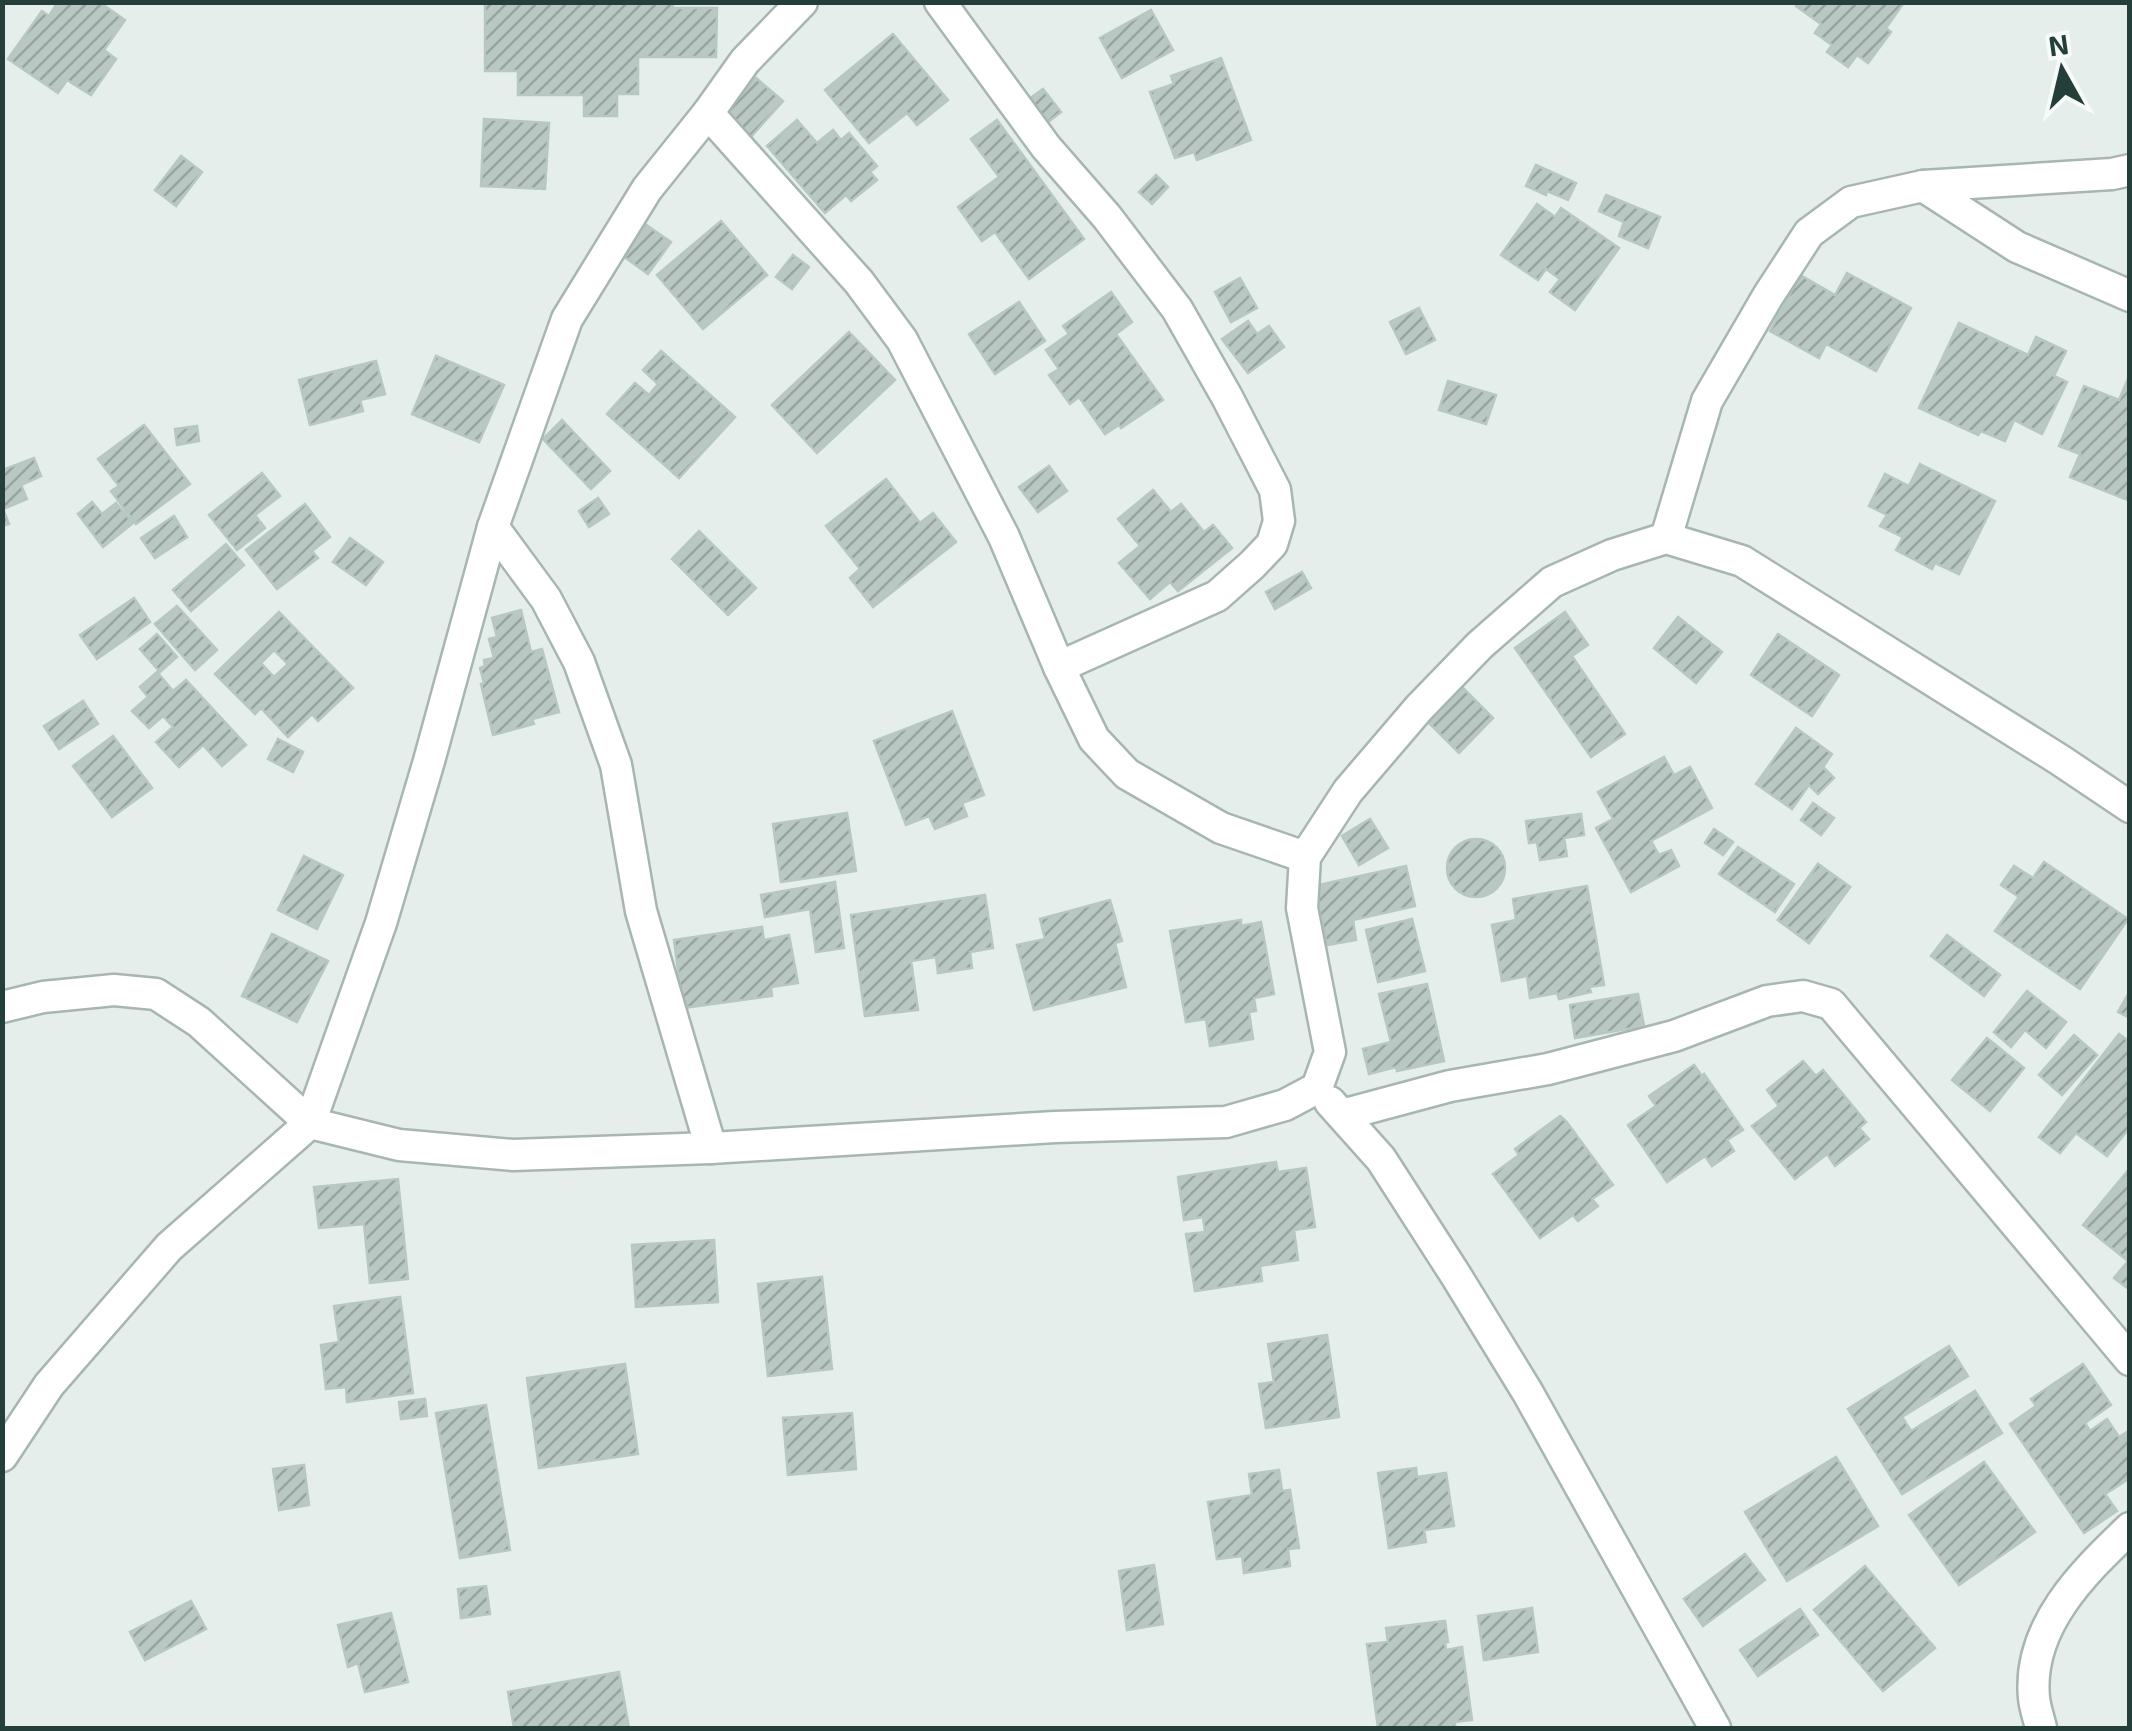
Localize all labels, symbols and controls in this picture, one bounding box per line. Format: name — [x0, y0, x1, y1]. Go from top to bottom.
north arrow — [2012, 20, 2112, 120]
text: N — [2046, 26, 2071, 62]

